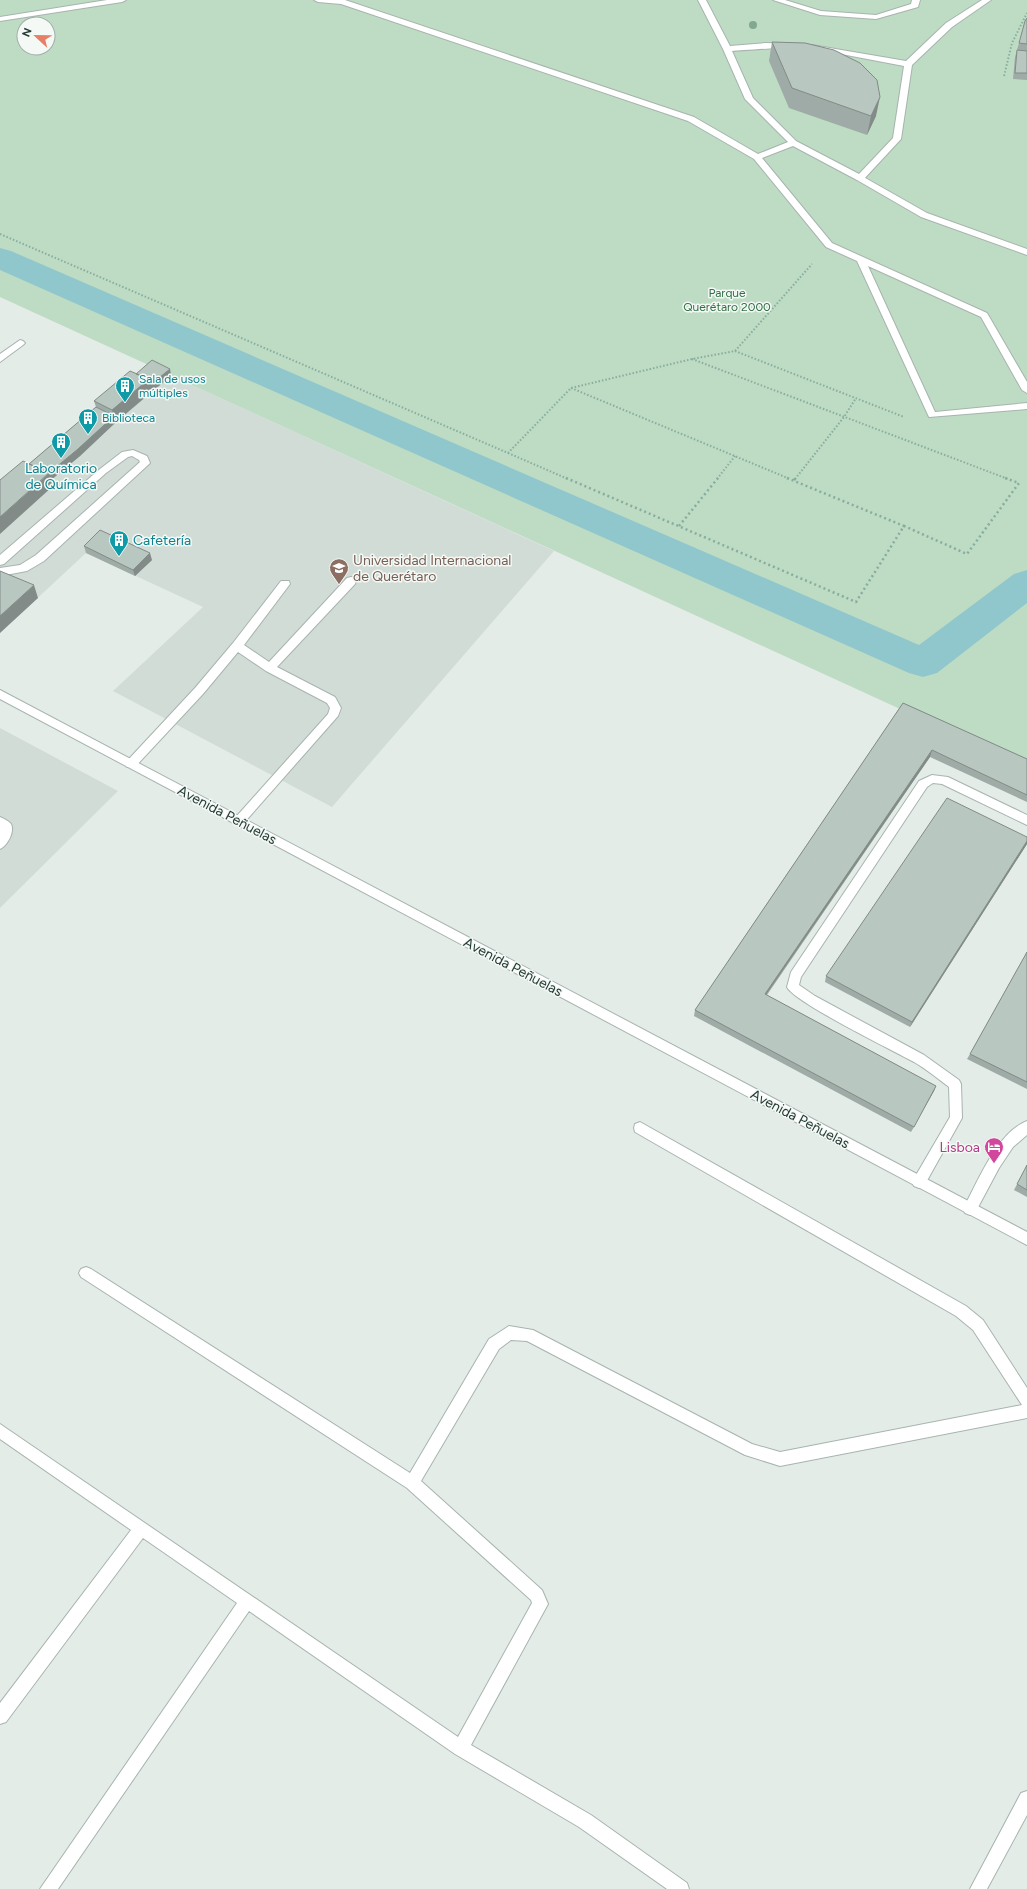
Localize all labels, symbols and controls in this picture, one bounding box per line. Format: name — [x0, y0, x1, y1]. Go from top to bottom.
north arrow — [16, 16, 56, 56]
text: N — [20, 26, 35, 39]
park label: Parque Querétaro 2000 — [683, 286, 771, 314]
place label: Sala de usos múltiples — [139, 372, 206, 400]
building icon: Sala de usos múltiples — [114, 375, 136, 403]
building icon: Biblioteca — [77, 407, 99, 435]
place label: Biblioteca — [102, 411, 155, 425]
building icon: Laboratorio de Química — [50, 431, 72, 459]
place label: Laboratorio de Química — [25, 460, 97, 493]
building icon: Cafetería — [108, 529, 130, 557]
place label: Cafetería — [133, 532, 191, 549]
place label: Universidad Internacional de Querétaro — [353, 552, 511, 585]
school or university icon: Universidad Internacional de Querétaro — [328, 557, 350, 585]
street label: Avenida Peñuelas — [175, 782, 279, 848]
street label: Avenida Peñuelas — [461, 934, 565, 1000]
street label: Avenida Peñuelas — [748, 1086, 852, 1152]
hotel icon: Lisboa — [983, 1136, 1005, 1164]
place label: Lisboa — [939, 1139, 980, 1156]

